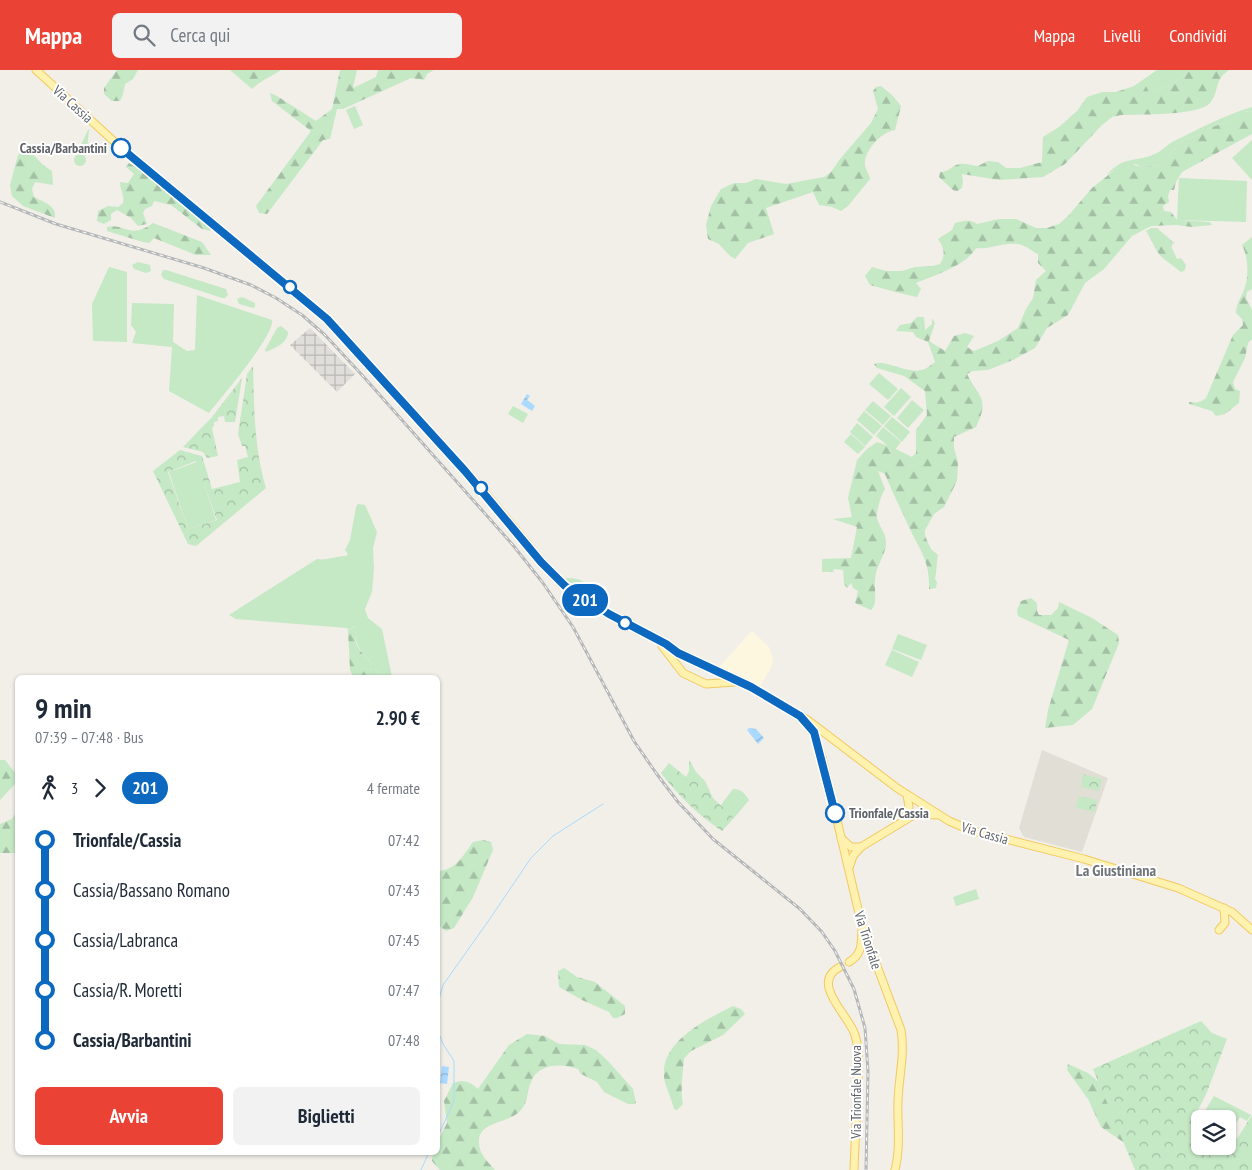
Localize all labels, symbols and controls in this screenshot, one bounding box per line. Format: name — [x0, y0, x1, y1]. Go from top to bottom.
search box — [112, 13, 462, 58]
text: Mappa — [25, 20, 82, 51]
icon: search — [130, 21, 158, 49]
text: Cerca qui — [170, 23, 230, 47]
text: Mappa — [1034, 24, 1075, 47]
text: Livelli — [1103, 24, 1141, 47]
text: Condividi — [1169, 24, 1227, 47]
street label: Via Cassia — [48, 81, 97, 127]
marker: Cassia/Barbantini — [111, 138, 131, 158]
place label: Cassia/Barbantini — [20, 139, 107, 157]
unlabelled marker — [283, 280, 297, 294]
unlabelled marker — [474, 481, 488, 495]
line badge: 201 — [556, 584, 614, 616]
text: 201 — [572, 588, 598, 611]
unlabelled marker — [618, 616, 632, 630]
text: 9 min — [35, 689, 92, 726]
text: 2.90 € — [376, 706, 420, 730]
text: 07:39 – 07:48 · Bus — [35, 727, 143, 747]
icon: walk — [35, 774, 63, 802]
icon: forward — [86, 774, 114, 802]
text: 201 — [132, 776, 158, 799]
text: 3 — [71, 778, 78, 798]
text: 4 fermate — [367, 778, 420, 798]
marker: Trionfale/Cassia — [825, 803, 845, 823]
place label: Trionfale/Cassia — [849, 804, 929, 822]
street label: Via Cassia — [958, 817, 1011, 848]
text: Trionfale/Cassia — [73, 828, 181, 852]
text: 07:42 — [388, 830, 420, 850]
district label: La Giustiniana — [1076, 860, 1157, 880]
text: Cassia/Bassano Romano — [73, 878, 230, 902]
text: 07:43 — [388, 880, 420, 900]
street label: Via Trionfale — [850, 908, 886, 972]
text: Cassia/Labranca — [73, 928, 178, 952]
text: 07:45 — [388, 930, 420, 950]
text: Cassia/R. Moretti — [73, 978, 182, 1002]
text: 07:47 — [388, 980, 420, 1000]
text: Cassia/Barbantini — [73, 1028, 192, 1052]
text: 07:48 — [388, 1030, 420, 1050]
street label: Via Trionfale Nuova — [847, 1045, 865, 1140]
button: Avvia — [35, 1087, 223, 1145]
button: Biglietti — [233, 1087, 420, 1145]
map controls — [1191, 1110, 1236, 1155]
button: layers — [1191, 1110, 1236, 1155]

